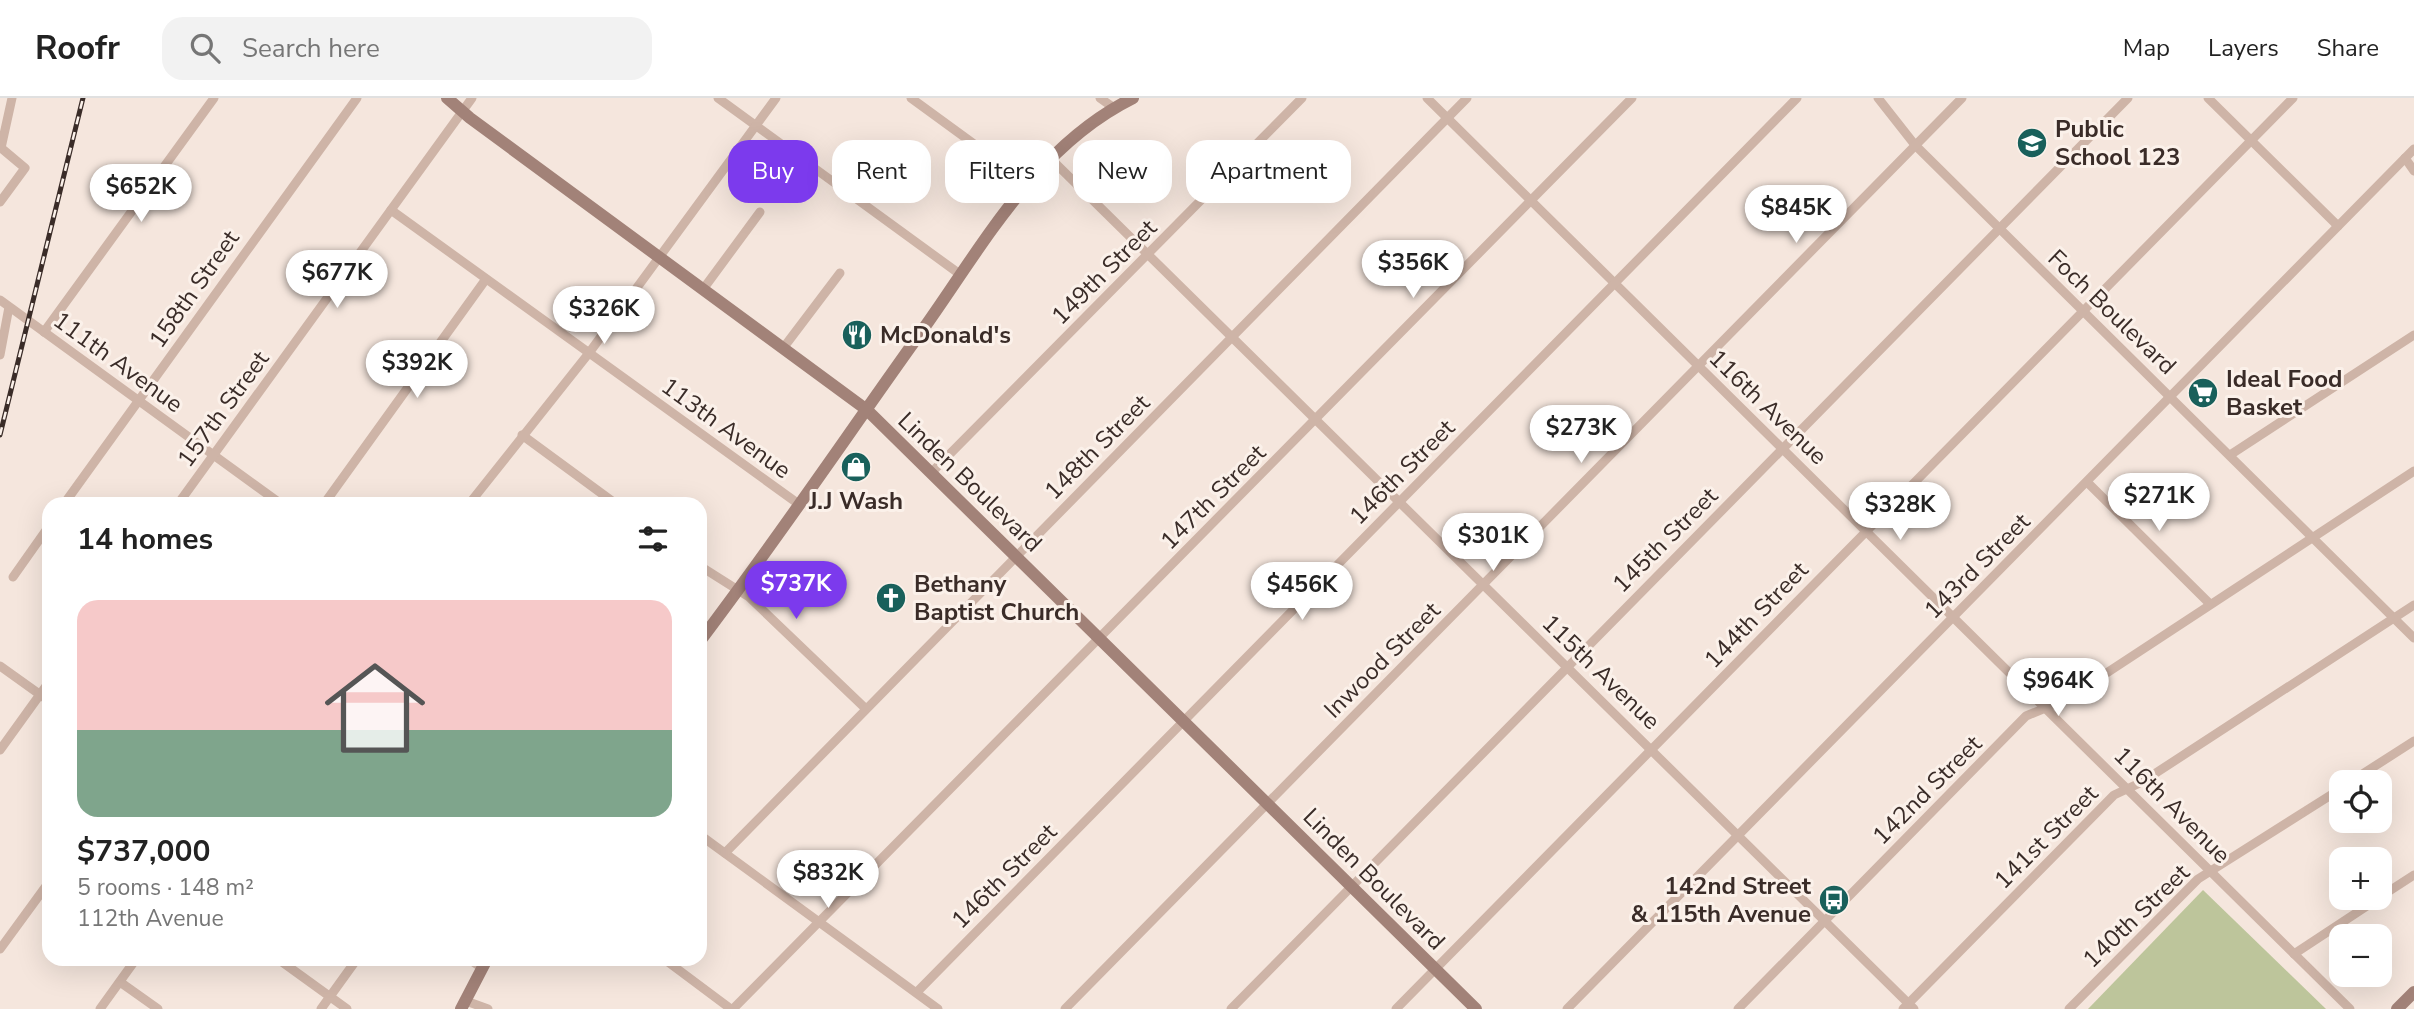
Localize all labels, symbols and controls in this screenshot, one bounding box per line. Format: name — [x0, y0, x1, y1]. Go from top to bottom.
search box — [162, 17, 652, 80]
text: Roofr — [35, 26, 120, 71]
icon: search — [186, 29, 224, 67]
text: Search here — [242, 31, 380, 66]
text: Map — [2123, 32, 2170, 64]
text: Layers — [2208, 32, 2279, 64]
text: Share — [2317, 32, 2379, 64]
place label: Public School 123 — [2055, 113, 2181, 173]
school or university icon: Public School 123 — [2015, 126, 2049, 160]
chip: Buy — [728, 140, 818, 203]
chip: Rent — [832, 140, 931, 203]
chip: Filters — [945, 140, 1059, 203]
chip: New — [1073, 140, 1172, 203]
chip: Apartment — [1186, 140, 1351, 203]
pin: $652K — [92, 164, 190, 224]
text: $652K — [106, 171, 176, 202]
pin: $845K — [1747, 186, 1845, 245]
text: $845K — [1761, 192, 1831, 223]
street label: 149th Street — [1044, 212, 1164, 332]
street label: 158th Street — [142, 223, 247, 354]
pin: $356K — [1364, 240, 1462, 300]
street label: Foch Boulevard — [2041, 243, 2183, 381]
text: $356K — [1378, 247, 1448, 278]
pin: $677K — [288, 250, 386, 310]
text: $677K — [302, 257, 372, 288]
pin: $326K — [555, 286, 653, 346]
text: $326K — [569, 293, 639, 324]
street label: 111th Avenue — [47, 304, 189, 420]
restaurant icon: McDonald's — [840, 318, 874, 352]
place label: McDonald's — [880, 319, 1011, 351]
pin: $392K — [368, 341, 466, 400]
street label: 116th Avenue — [1702, 342, 1834, 472]
street label: 157th Street — [170, 344, 277, 474]
text: $392K — [382, 347, 452, 378]
place label: Ideal Food Basket — [2226, 363, 2343, 423]
street label: 113th Avenue — [655, 370, 797, 486]
supermarket icon: Ideal Food Basket — [2186, 376, 2220, 410]
street label: 148th Street — [1037, 387, 1157, 507]
street label: Linden Boulevard — [891, 405, 1049, 559]
pin: $273K — [1532, 406, 1630, 465]
street label: 146th Street — [1342, 412, 1462, 532]
text: $273K — [1546, 412, 1616, 443]
street label: 147th Street — [1153, 437, 1273, 557]
shop icon: J.J Wash — [839, 450, 873, 484]
pin: $271K — [2110, 474, 2208, 533]
street label: 145th Street — [1605, 480, 1725, 600]
text: $271K — [2124, 480, 2194, 511]
pin: $328K — [1851, 482, 1949, 542]
place label: J.J Wash — [808, 485, 903, 517]
text: $328K — [1865, 489, 1935, 520]
street label: 143rd Street — [1917, 506, 2037, 626]
pin: $301K — [1444, 514, 1542, 573]
text: 14 homes — [77, 519, 213, 560]
icon: filters — [634, 520, 672, 558]
text: $301K — [1458, 520, 1528, 551]
street label: 144th Street — [1697, 554, 1815, 675]
pin: $737K — [747, 561, 845, 621]
pin: $456K — [1253, 562, 1351, 622]
text: $737K — [761, 568, 831, 599]
place label: Bethany Baptist Church — [914, 568, 1079, 628]
text: $456K — [1267, 569, 1337, 600]
church icon: Bethany Baptist Church — [874, 581, 908, 615]
street label: Inwood Street — [1317, 595, 1447, 725]
street label: 115th Avenue — [1535, 607, 1667, 737]
icon: home — [312, 645, 438, 771]
pin: $964K — [2009, 658, 2107, 718]
text: $964K — [2023, 665, 2093, 696]
street label: 142nd Street — [1865, 728, 1989, 852]
street label: 116th Avenue — [2107, 740, 2237, 870]
map controls — [2329, 770, 2392, 987]
button: locate — [2329, 770, 2392, 833]
street label: 141st Street — [1987, 778, 2105, 896]
street label: Linden Boulevard — [1296, 801, 1452, 957]
street label: 146th Street — [944, 816, 1064, 936]
text: $737,000 — [77, 831, 210, 872]
button: + — [2329, 847, 2392, 910]
pin: $832K — [779, 850, 877, 910]
text: $832K — [793, 857, 863, 888]
street label: 140th Street — [2076, 857, 2197, 975]
place label: 142nd Street & 115th Avenue — [1631, 870, 1812, 930]
text: 5 rooms · 148 m² — [77, 872, 254, 903]
bus stop icon: 142nd Street & 115th Avenue — [1817, 883, 1851, 917]
text: 112th Avenue — [77, 903, 224, 934]
button: − — [2329, 924, 2392, 987]

